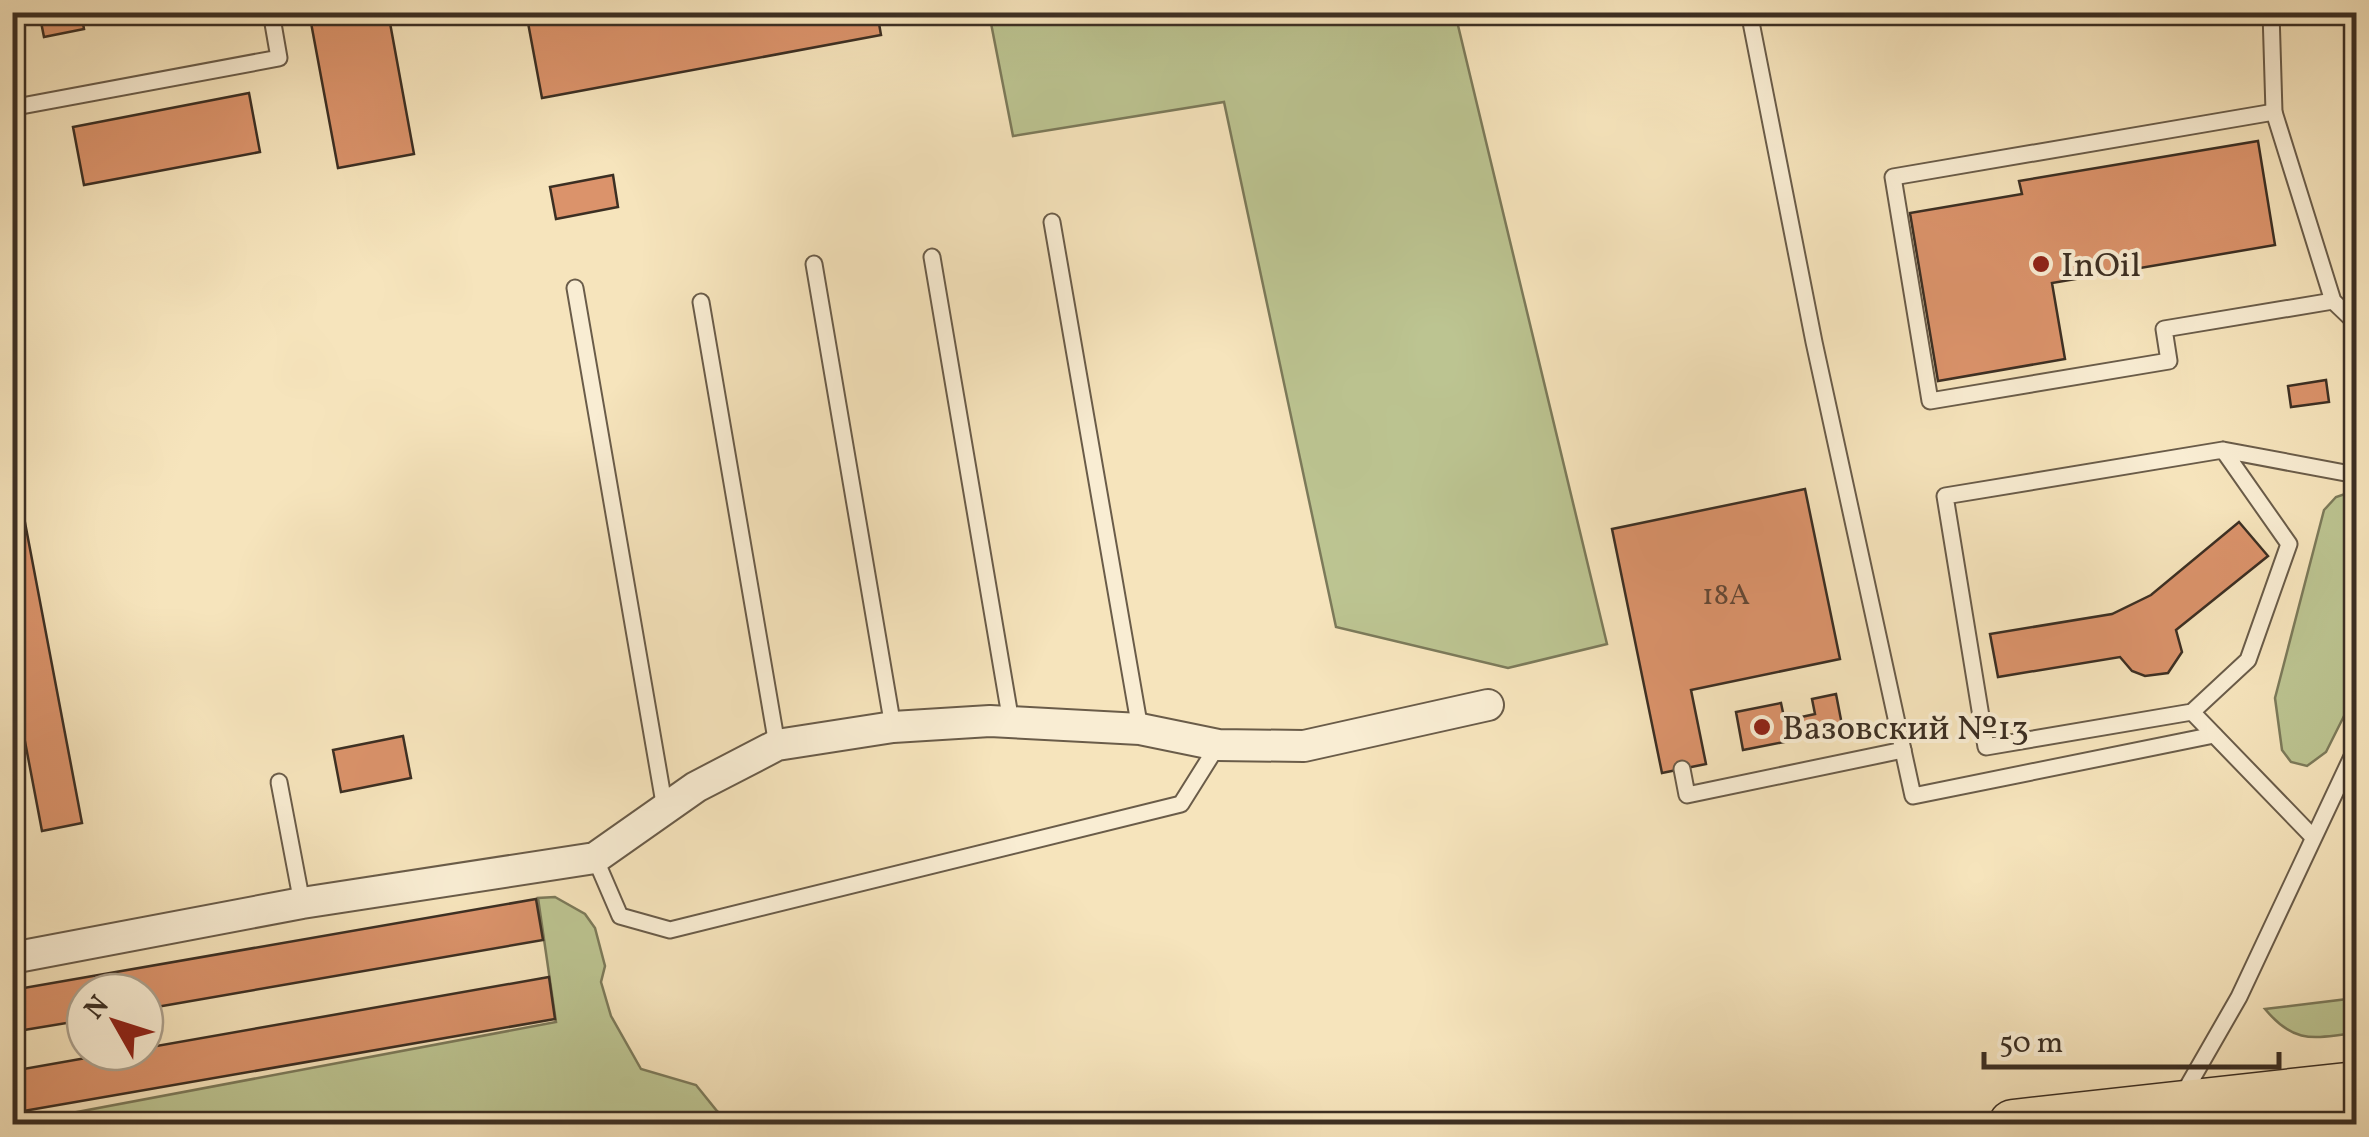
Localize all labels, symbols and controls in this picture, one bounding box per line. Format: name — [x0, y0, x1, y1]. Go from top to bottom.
place label: InOil — [2061, 243, 2141, 291]
marker: InOil — [2030, 253, 2052, 275]
house number: 18А — [1702, 575, 1750, 617]
place label: Вазовский №13 — [1782, 706, 2029, 754]
marker: Вазовский №13 — [1751, 716, 1773, 738]
north arrow — [65, 972, 165, 1072]
text: N — [76, 988, 119, 1028]
scale bar — [1984, 1007, 2279, 1069]
text: 50 m — [1999, 1023, 2063, 1065]

